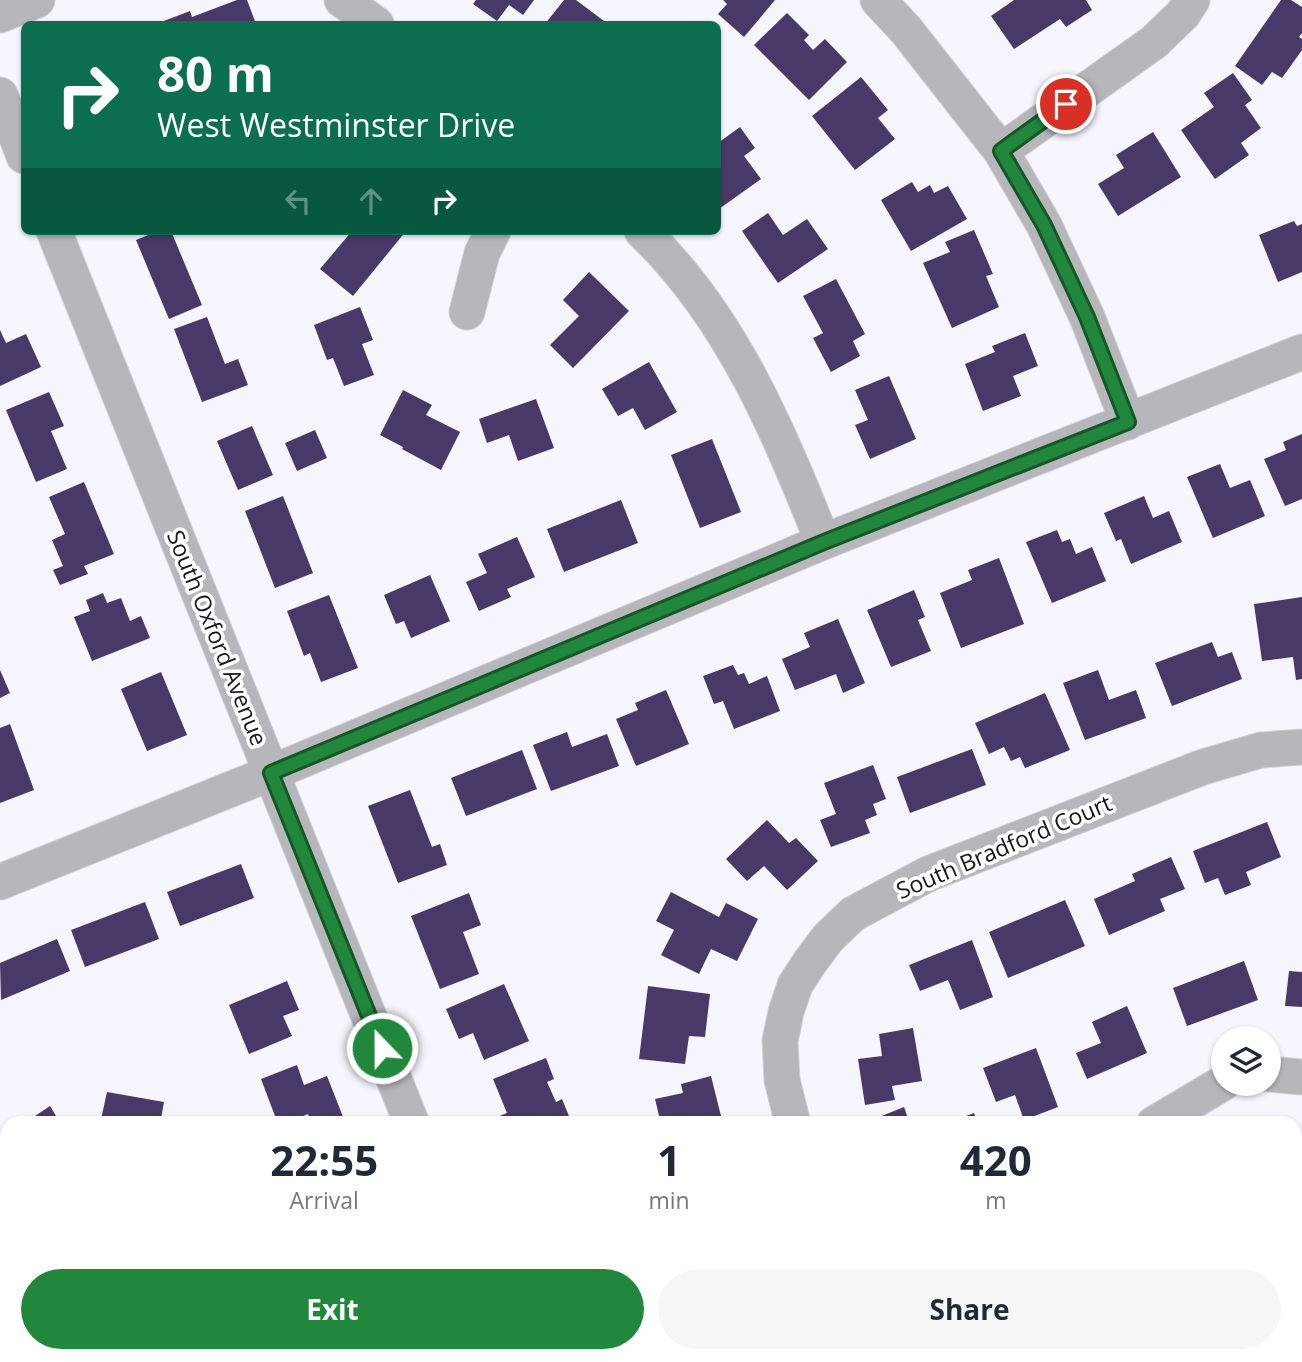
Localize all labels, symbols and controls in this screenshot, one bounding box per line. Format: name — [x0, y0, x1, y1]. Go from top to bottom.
text: 80 m — [157, 40, 274, 106]
icon: right — [42, 49, 133, 140]
pin — [1036, 74, 1096, 134]
icon: arrive — [1047, 85, 1085, 123]
text: West Westminster Drive — [157, 103, 515, 146]
icon: left — [279, 182, 317, 220]
icon: ahead — [352, 182, 390, 220]
icon: right — [425, 182, 463, 220]
street label: South Oxford Avenue — [160, 525, 276, 750]
street label: South Bradford Court — [891, 786, 1116, 906]
position arrow — [345, 1011, 419, 1085]
map controls — [1211, 1026, 1281, 1096]
button: layers — [1211, 1026, 1281, 1096]
text: 22:55 — [270, 1131, 378, 1188]
text: 1 — [657, 1131, 681, 1188]
text: 420 — [960, 1131, 1032, 1188]
text: Arrival — [290, 1184, 359, 1216]
text: min — [648, 1184, 690, 1216]
text: m — [985, 1184, 1006, 1216]
button: Exit — [21, 1269, 644, 1349]
button: Share — [658, 1269, 1281, 1349]

